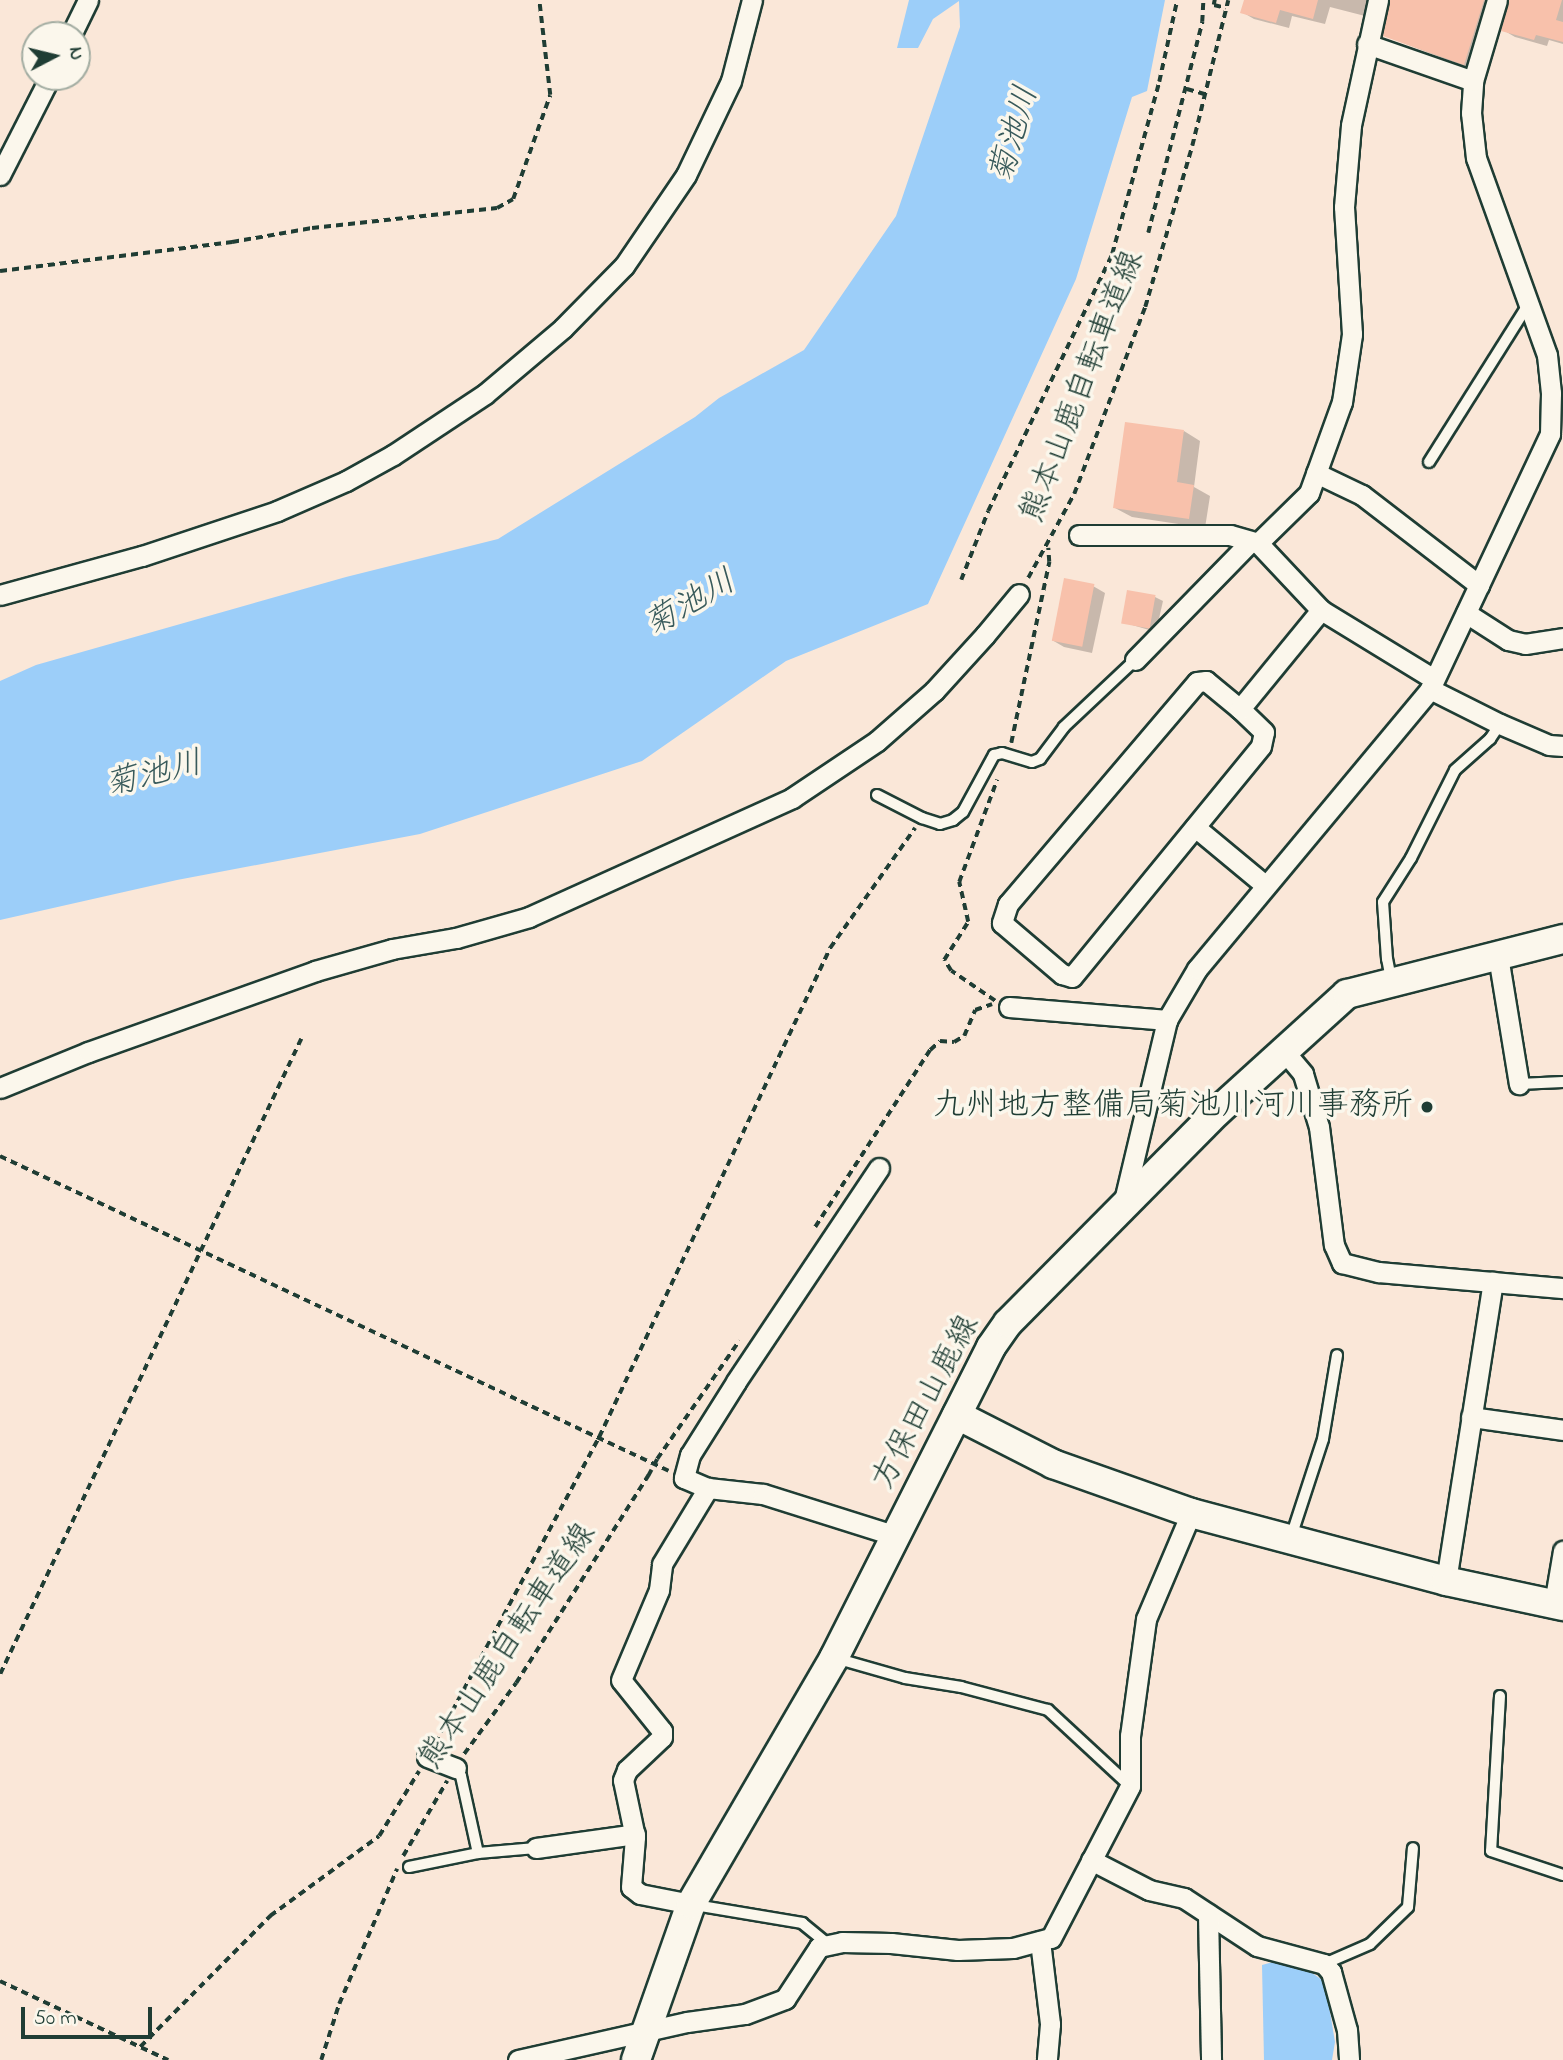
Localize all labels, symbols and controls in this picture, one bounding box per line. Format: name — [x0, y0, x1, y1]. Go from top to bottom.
north arrow — [21, 21, 91, 91]
text: N — [61, 46, 90, 62]
water label: 菊池川 — [983, 82, 1049, 188]
street label: 熊本山鹿自転車道線 — [1014, 246, 1154, 528]
water label: 菊池川 — [638, 563, 744, 647]
water label: 菊池川 — [101, 745, 207, 807]
place label: 九州地方整備局菊池川河川事務所 — [933, 1088, 1413, 1126]
marker: 九州地方整備局菊池川河川事務所 — [1419, 1099, 1435, 1115]
street label: 方保田山鹿線 — [865, 1309, 989, 1497]
street label: 熊本山鹿自転車道線 — [413, 1517, 605, 1777]
scale bar — [24, 1994, 156, 2038]
text: 50 m — [34, 2004, 77, 2034]

